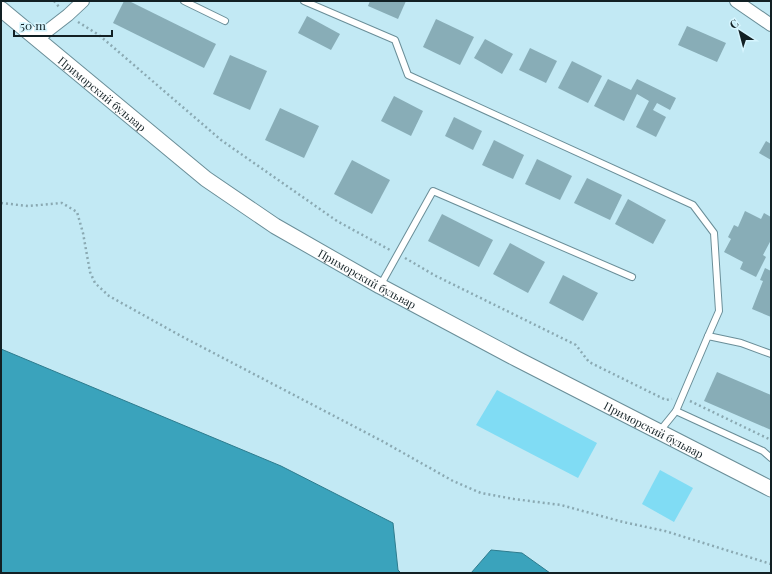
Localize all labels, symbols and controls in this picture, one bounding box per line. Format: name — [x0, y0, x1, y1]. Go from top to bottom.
scale bar — [14, 12, 112, 38]
north arrow — [720, 12, 760, 52]
text: С — [726, 15, 742, 32]
text: 50 m — [20, 17, 46, 33]
street label: Приморский бульвар — [55, 52, 150, 134]
street label: Приморский бульвар — [316, 245, 419, 312]
street label: Приморский бульвар — [602, 397, 707, 461]

